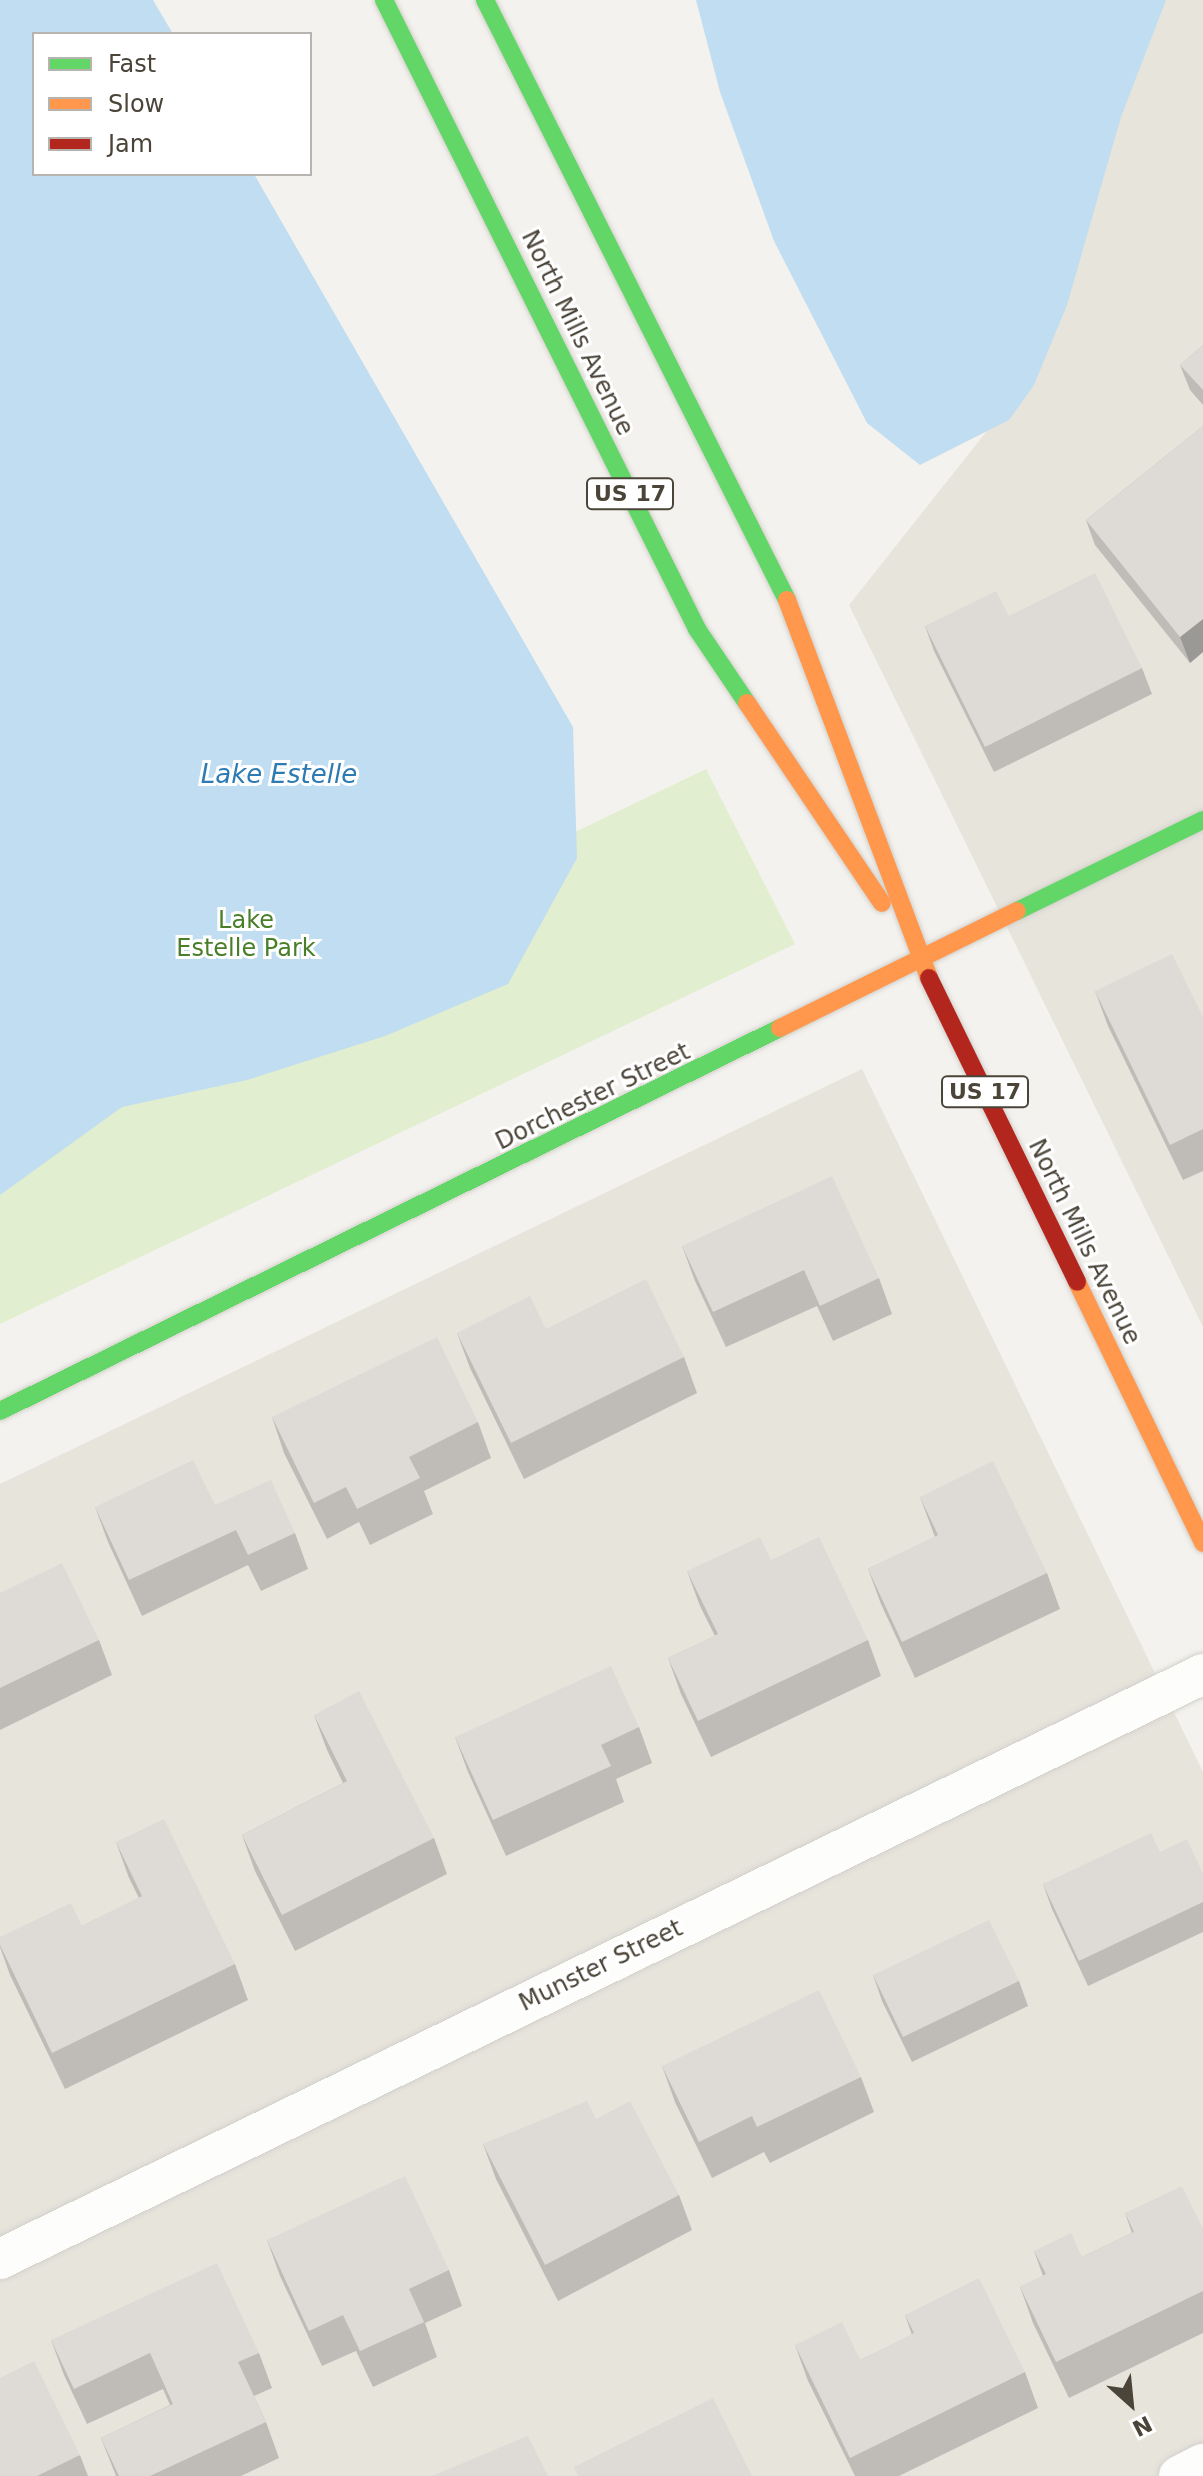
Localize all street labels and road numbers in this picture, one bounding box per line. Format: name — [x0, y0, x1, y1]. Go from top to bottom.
street label: North Mills Avenue — [515, 226, 639, 440]
road number: US 17 — [586, 476, 674, 512]
street label: Dorchester Street — [491, 1037, 695, 1157]
road number: US 17 — [941, 1074, 1029, 1110]
street label: North Mills Avenue — [1022, 1135, 1146, 1349]
street label: Munster Street — [515, 1914, 687, 2018]

